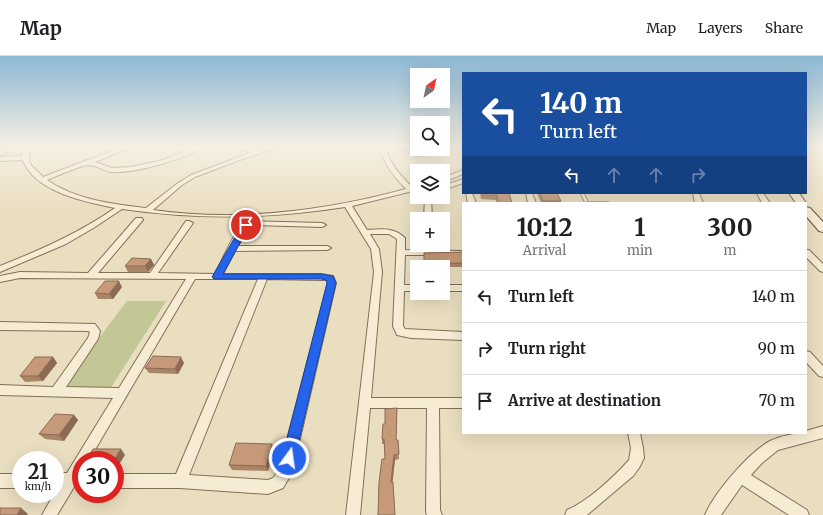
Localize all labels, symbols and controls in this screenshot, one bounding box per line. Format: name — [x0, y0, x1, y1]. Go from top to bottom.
text: Map — [20, 16, 62, 40]
text: Map — [646, 19, 676, 37]
text: Layers — [698, 19, 743, 37]
text: Share — [765, 19, 803, 37]
north arrow — [410, 68, 450, 108]
map controls — [410, 68, 450, 300]
text: 140 m — [540, 85, 622, 121]
icon: left — [474, 88, 526, 140]
button: search — [410, 116, 450, 156]
text: Turn left — [540, 120, 617, 143]
button: layers — [410, 164, 450, 204]
icon: left — [561, 164, 583, 186]
icon: ahead — [603, 164, 625, 186]
icon: ahead — [645, 164, 667, 186]
icon: right — [687, 164, 709, 186]
pin — [229, 208, 263, 242]
button: + — [410, 212, 450, 252]
text: 10:12 — [516, 212, 573, 243]
text: 1 — [634, 212, 645, 243]
text: 300 — [707, 212, 753, 243]
icon: arrive — [235, 214, 257, 236]
text: Arrival — [523, 242, 566, 259]
text: min — [627, 242, 653, 259]
text: m — [723, 242, 736, 259]
button: − — [410, 260, 450, 300]
icon: left — [474, 286, 496, 308]
text: Turn left — [508, 287, 574, 306]
text: 140 m — [752, 287, 795, 306]
icon: right — [474, 338, 496, 360]
text: Turn right — [508, 339, 586, 358]
text: 90 m — [758, 339, 795, 358]
icon: arrive — [474, 390, 496, 412]
text: Arrive at destination — [508, 391, 661, 410]
text: 70 m — [759, 391, 795, 410]
position arrow — [268, 437, 310, 479]
speed limit sign: 30 — [72, 451, 124, 503]
text: 21 — [28, 459, 48, 484]
text: km/h — [25, 480, 51, 493]

